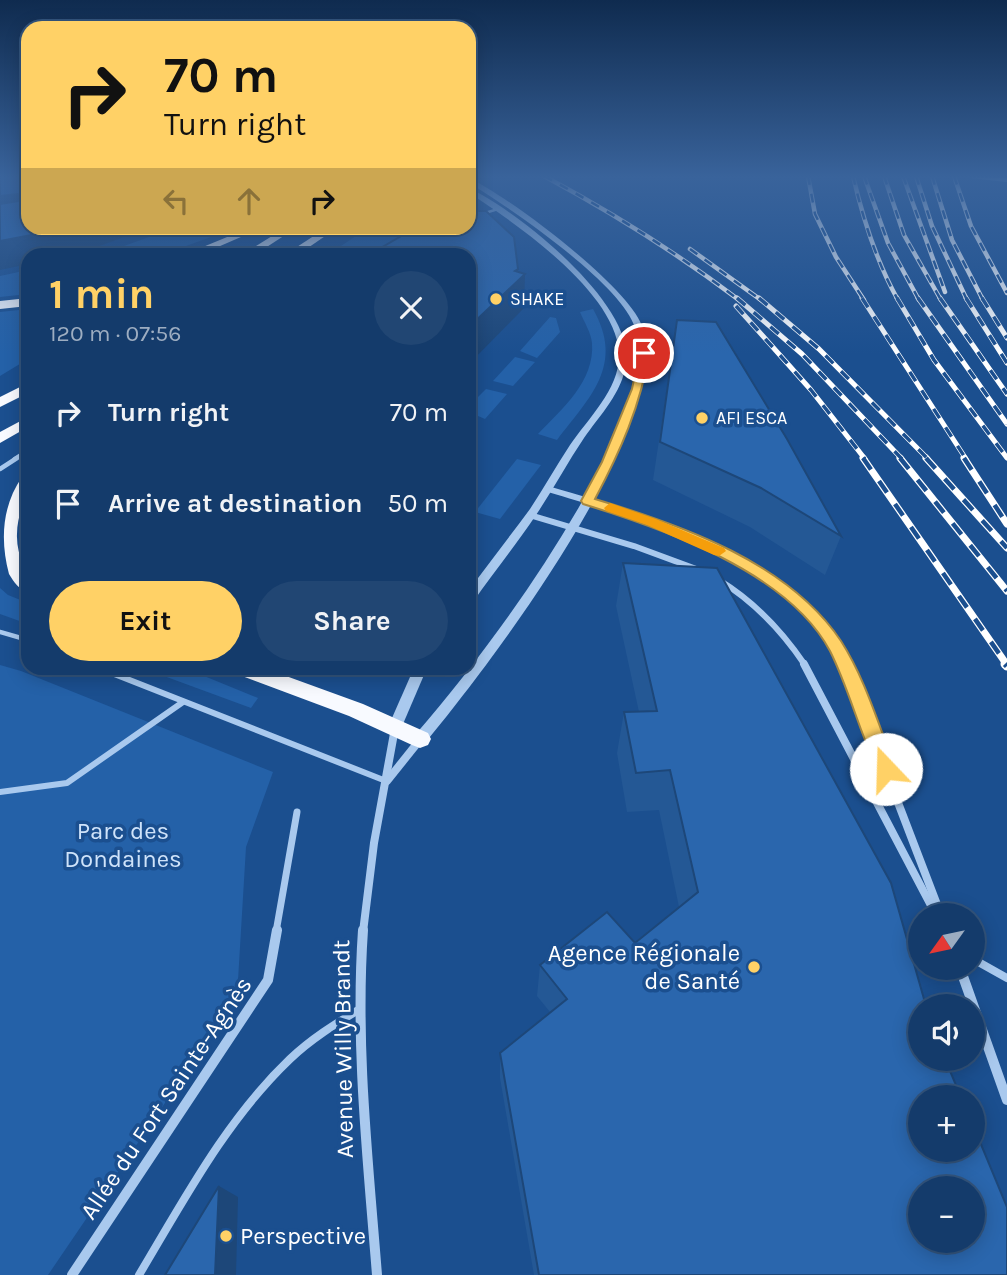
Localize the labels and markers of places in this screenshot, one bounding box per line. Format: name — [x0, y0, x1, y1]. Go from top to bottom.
place label: SHAKE — [510, 288, 564, 310]
marker: SHAKE — [488, 291, 504, 307]
pin — [614, 323, 674, 383]
place label: AFI ESCA — [716, 407, 787, 429]
marker: AFI ESCA — [694, 410, 710, 426]
place label: Agence Régionale de Santé — [548, 939, 740, 995]
marker: Agence Régionale de Santé — [746, 959, 762, 975]
place label: Perspective — [240, 1222, 366, 1250]
marker: Perspective — [218, 1228, 234, 1244]

